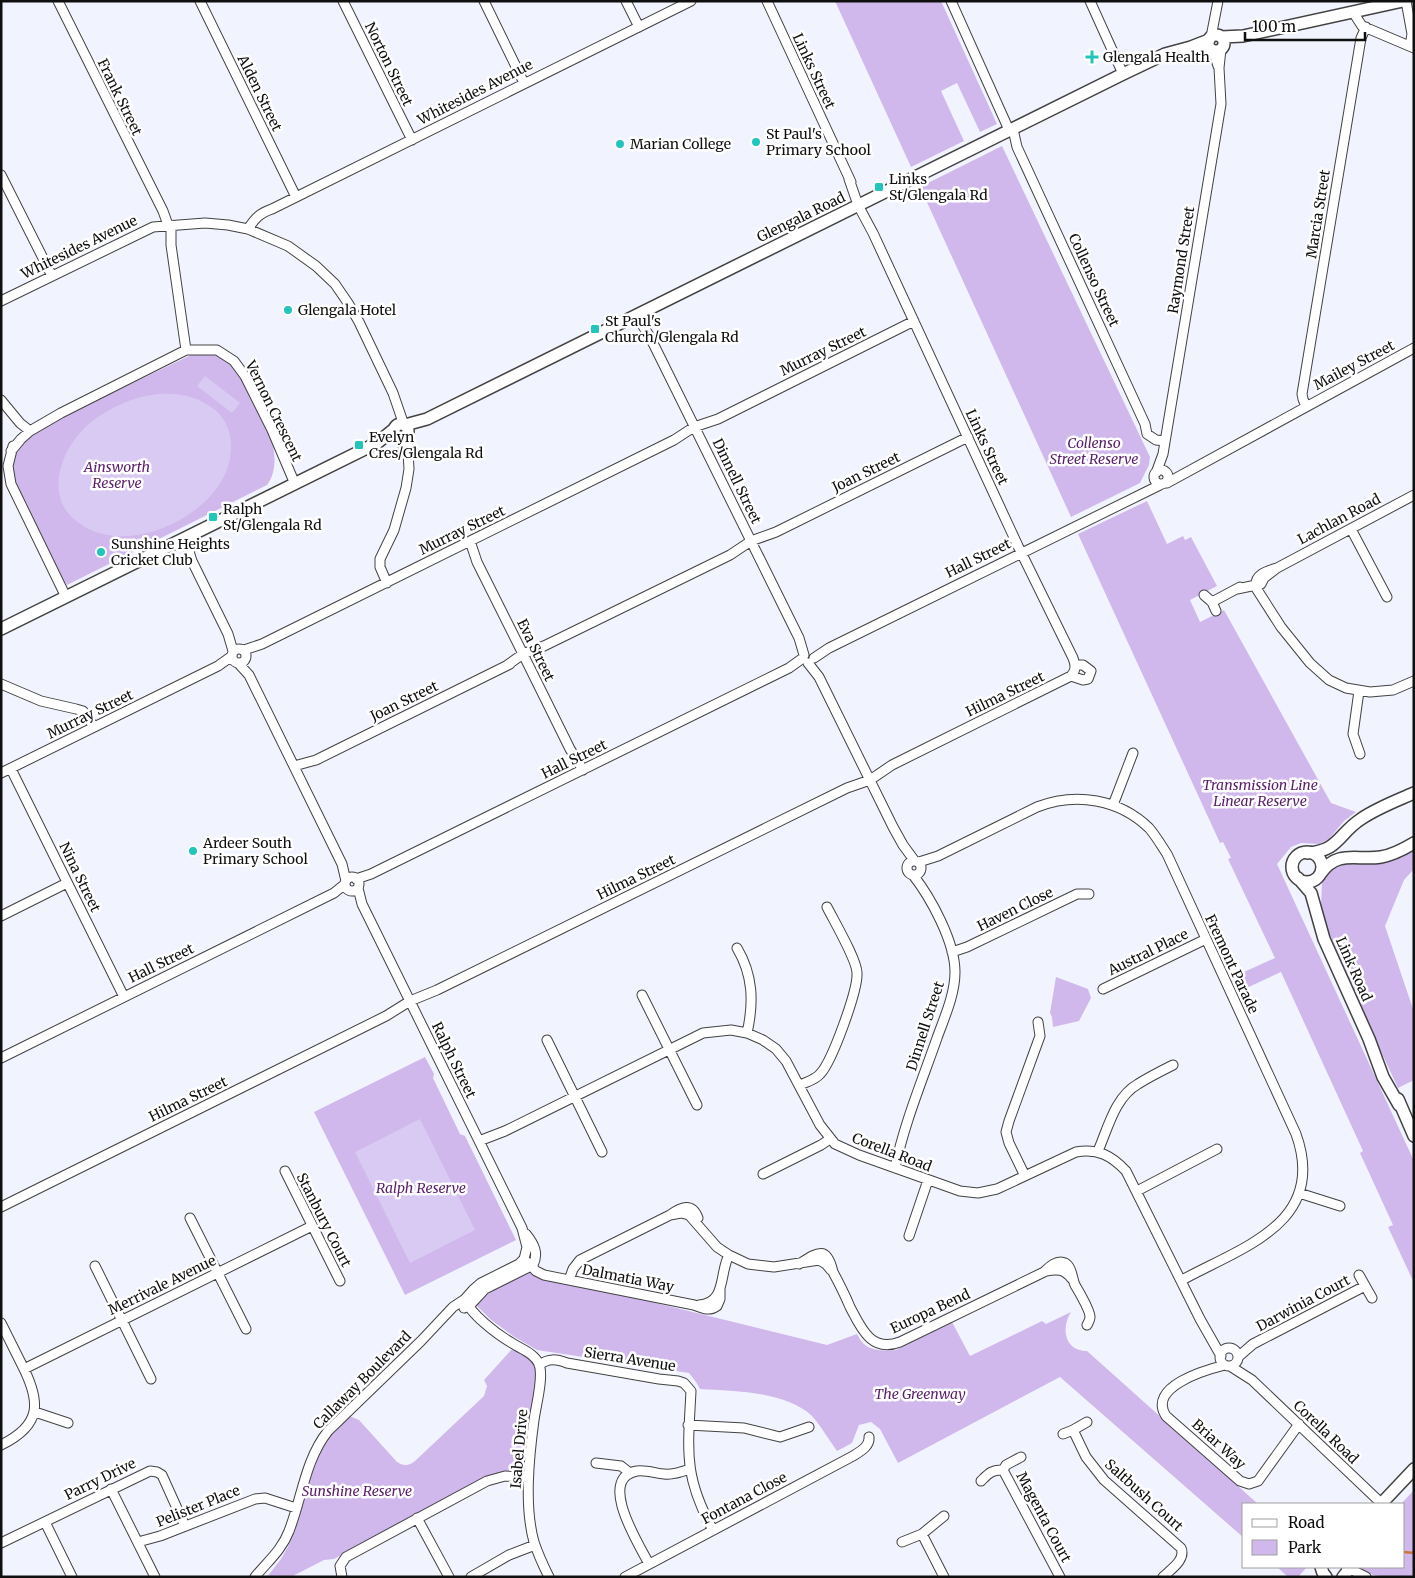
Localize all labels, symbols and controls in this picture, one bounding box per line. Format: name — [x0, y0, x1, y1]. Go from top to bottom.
scale bar — [1245, 10, 1365, 42]
text: 100 m — [1252, 17, 1296, 36]
street label: Norton Street — [361, 19, 417, 109]
street label: Links Street — [789, 30, 840, 112]
place label: Glengala Health — [1103, 48, 1210, 66]
marker: Glengala Health — [1085, 50, 1099, 64]
street label: Alden Street — [233, 51, 286, 135]
street label: Whitesides Avenue — [413, 55, 536, 129]
street label: Frank Street — [94, 56, 147, 139]
place label: St Paul's Primary School — [766, 125, 871, 159]
place label: Marian College — [630, 135, 731, 153]
marker: St Paul's Primary School — [750, 136, 762, 148]
marker: Marian College — [614, 138, 626, 150]
street label: Marcia Street — [1302, 168, 1334, 260]
place label: Links St/Glengala Rd — [889, 170, 988, 204]
marker: Links St/Glengala Rd — [873, 181, 885, 193]
street label: Glengala Road — [754, 188, 849, 246]
street label: Raymond Street — [1164, 205, 1198, 315]
street label: Whitesides Avenue — [17, 211, 140, 283]
street label: Collenso Street — [1065, 231, 1124, 330]
place label: Glengala Hotel — [298, 301, 397, 319]
marker: Glengala Hotel — [282, 304, 294, 316]
place label: St Paul's Church/Glengala Rd — [605, 312, 739, 346]
street label: Murray Street — [777, 322, 869, 380]
marker: St Paul's Church/Glengala Rd — [589, 323, 601, 335]
street label: Mailey Street — [1310, 336, 1398, 394]
street label: Vernon Crescent — [241, 357, 306, 465]
street label: Links Street — [962, 406, 1013, 488]
place label: Evelyn Cres/Glengala Rd — [369, 428, 484, 462]
park label: Collenso Street Reserve — [1049, 434, 1139, 468]
street label: Dinnell Street — [709, 435, 766, 527]
marker: Evelyn Cres/Glengala Rd — [353, 439, 365, 451]
street label: Joan Street — [828, 448, 903, 497]
park label: Ainsworth Reserve — [83, 458, 150, 492]
street label: Lachlan Road — [1295, 489, 1384, 548]
place label: Ralph St/Glengala Rd — [223, 500, 322, 534]
street label: Murray Street — [416, 501, 508, 559]
marker: Ralph St/Glengala Rd — [207, 511, 219, 523]
street label: Hall Street — [942, 534, 1014, 582]
place label: Sunshine Heights Cricket Club — [111, 535, 230, 569]
marker: Sunshine Heights Cricket Club — [95, 546, 107, 558]
street label: Eva Street — [513, 616, 559, 685]
street label: Hilma Street — [963, 667, 1048, 721]
street label: Joan Street — [366, 677, 441, 726]
street label: Murray Street — [44, 685, 136, 743]
street label: Hall Street — [538, 735, 610, 783]
park label: Transmission Line Linear Reserve — [1202, 776, 1318, 810]
place label: Ardeer South Primary School — [202, 834, 308, 868]
street label: Nina Street — [55, 839, 105, 915]
marker: Ardeer South Primary School — [187, 845, 199, 857]
street label: Hilma Street — [594, 850, 679, 904]
street label: Haven Close — [974, 883, 1056, 935]
street label: Fremont Parade — [1201, 912, 1263, 1016]
street label: Austral Place — [1104, 925, 1191, 980]
street label: Link Road — [1332, 934, 1376, 1004]
street label: Hall Street — [125, 939, 197, 987]
street label: Dinnell Street — [902, 979, 948, 1073]
street label: Ralph Street — [428, 1019, 480, 1102]
street label: Hilma Street — [146, 1072, 231, 1126]
street label: Corella Road — [850, 1129, 935, 1176]
street label: Stanbury Court — [293, 1170, 356, 1270]
park label: Ralph Reserve — [376, 1179, 466, 1197]
street label: Merrivale Avenue — [105, 1251, 219, 1319]
street label: Dalmatia Way — [580, 1260, 676, 1296]
street label: Darwinia Court — [1253, 1271, 1353, 1335]
street label: Europa Bend — [887, 1284, 973, 1337]
street label: Callaway Boulevard — [309, 1327, 415, 1433]
street label: Sierra Avenue — [583, 1343, 677, 1375]
park label: The Greenway — [874, 1385, 966, 1403]
street label: Corella Road — [1290, 1396, 1363, 1468]
street label: Isabel Drive — [507, 1409, 531, 1489]
street label: Briar Way — [1188, 1415, 1250, 1473]
street label: Parry Drive — [61, 1454, 139, 1504]
street label: Saltbush Court — [1101, 1455, 1187, 1535]
street label: Fontana Close — [698, 1468, 790, 1528]
street label: Magenta Court — [1013, 1469, 1076, 1566]
street label: Pelister Place — [153, 1481, 243, 1531]
park label: Sunshine Reserve — [302, 1482, 412, 1500]
legend — [1242, 1503, 1405, 1568]
text: Road — [1288, 1513, 1324, 1532]
text: Park — [1288, 1538, 1322, 1557]

